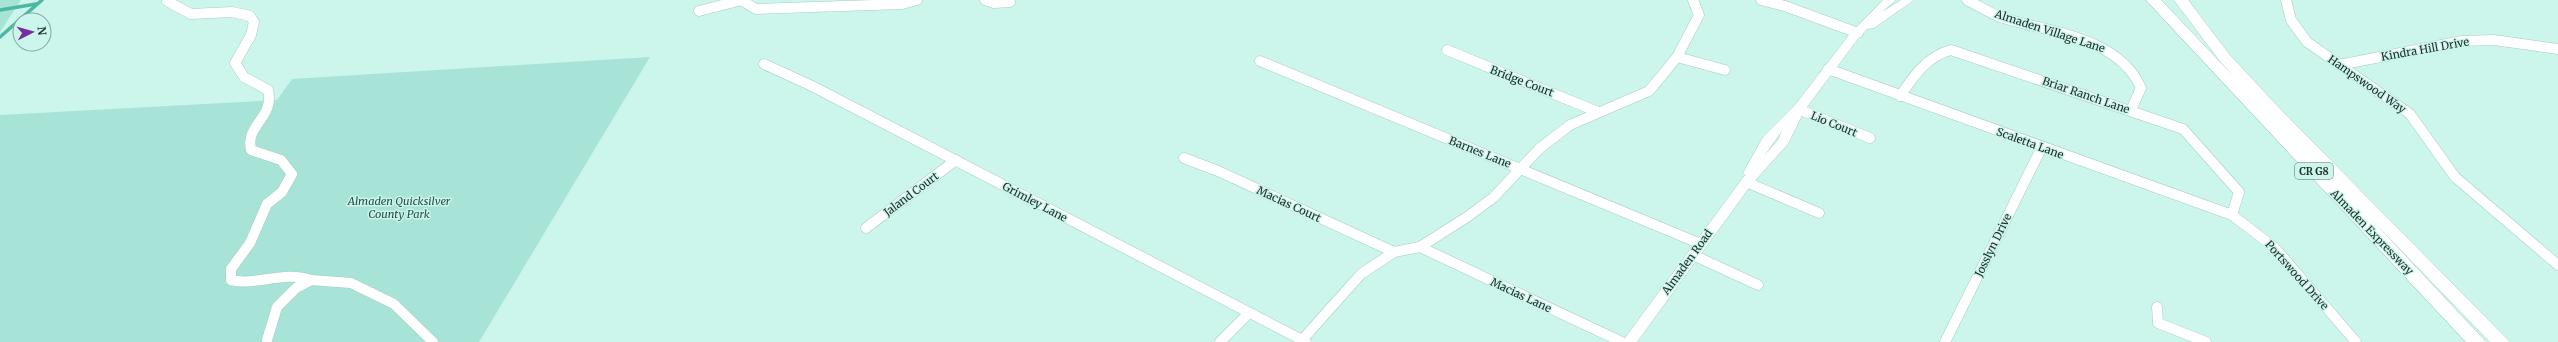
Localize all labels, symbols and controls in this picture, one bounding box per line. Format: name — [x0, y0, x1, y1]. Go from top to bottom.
street label: Almaden Village Lane — [1992, 6, 2107, 56]
north arrow — [12, 12, 52, 52]
text: N — [35, 26, 49, 36]
street label: Kindra Hill Drive — [2380, 34, 2470, 64]
street label: Hampswood Way — [2325, 52, 2409, 116]
street label: Bridge Court — [1488, 62, 1556, 100]
street label: Briar Ranch Lane — [2040, 73, 2132, 117]
street label: Lio Court — [1809, 108, 1860, 140]
street label: Scaletta Lane — [1994, 124, 2066, 162]
street label: Barnes Lane — [1447, 133, 1513, 171]
road number: CR G8 — [2295, 163, 2333, 179]
street label: Jaland Court — [880, 168, 942, 220]
street label: Grimley Lane — [1000, 179, 1070, 225]
street label: Macias Court — [1255, 183, 1324, 225]
street label: Almaden Expressway — [2327, 186, 2417, 278]
park label: Almaden Quicksilver County Park — [347, 194, 451, 221]
street label: Josslyn Drive — [1971, 211, 2015, 280]
street label: Almaden Road — [1658, 226, 1716, 298]
street label: Portswood Drive — [2262, 237, 2332, 313]
street label: Macias Lane — [1488, 275, 1554, 315]

